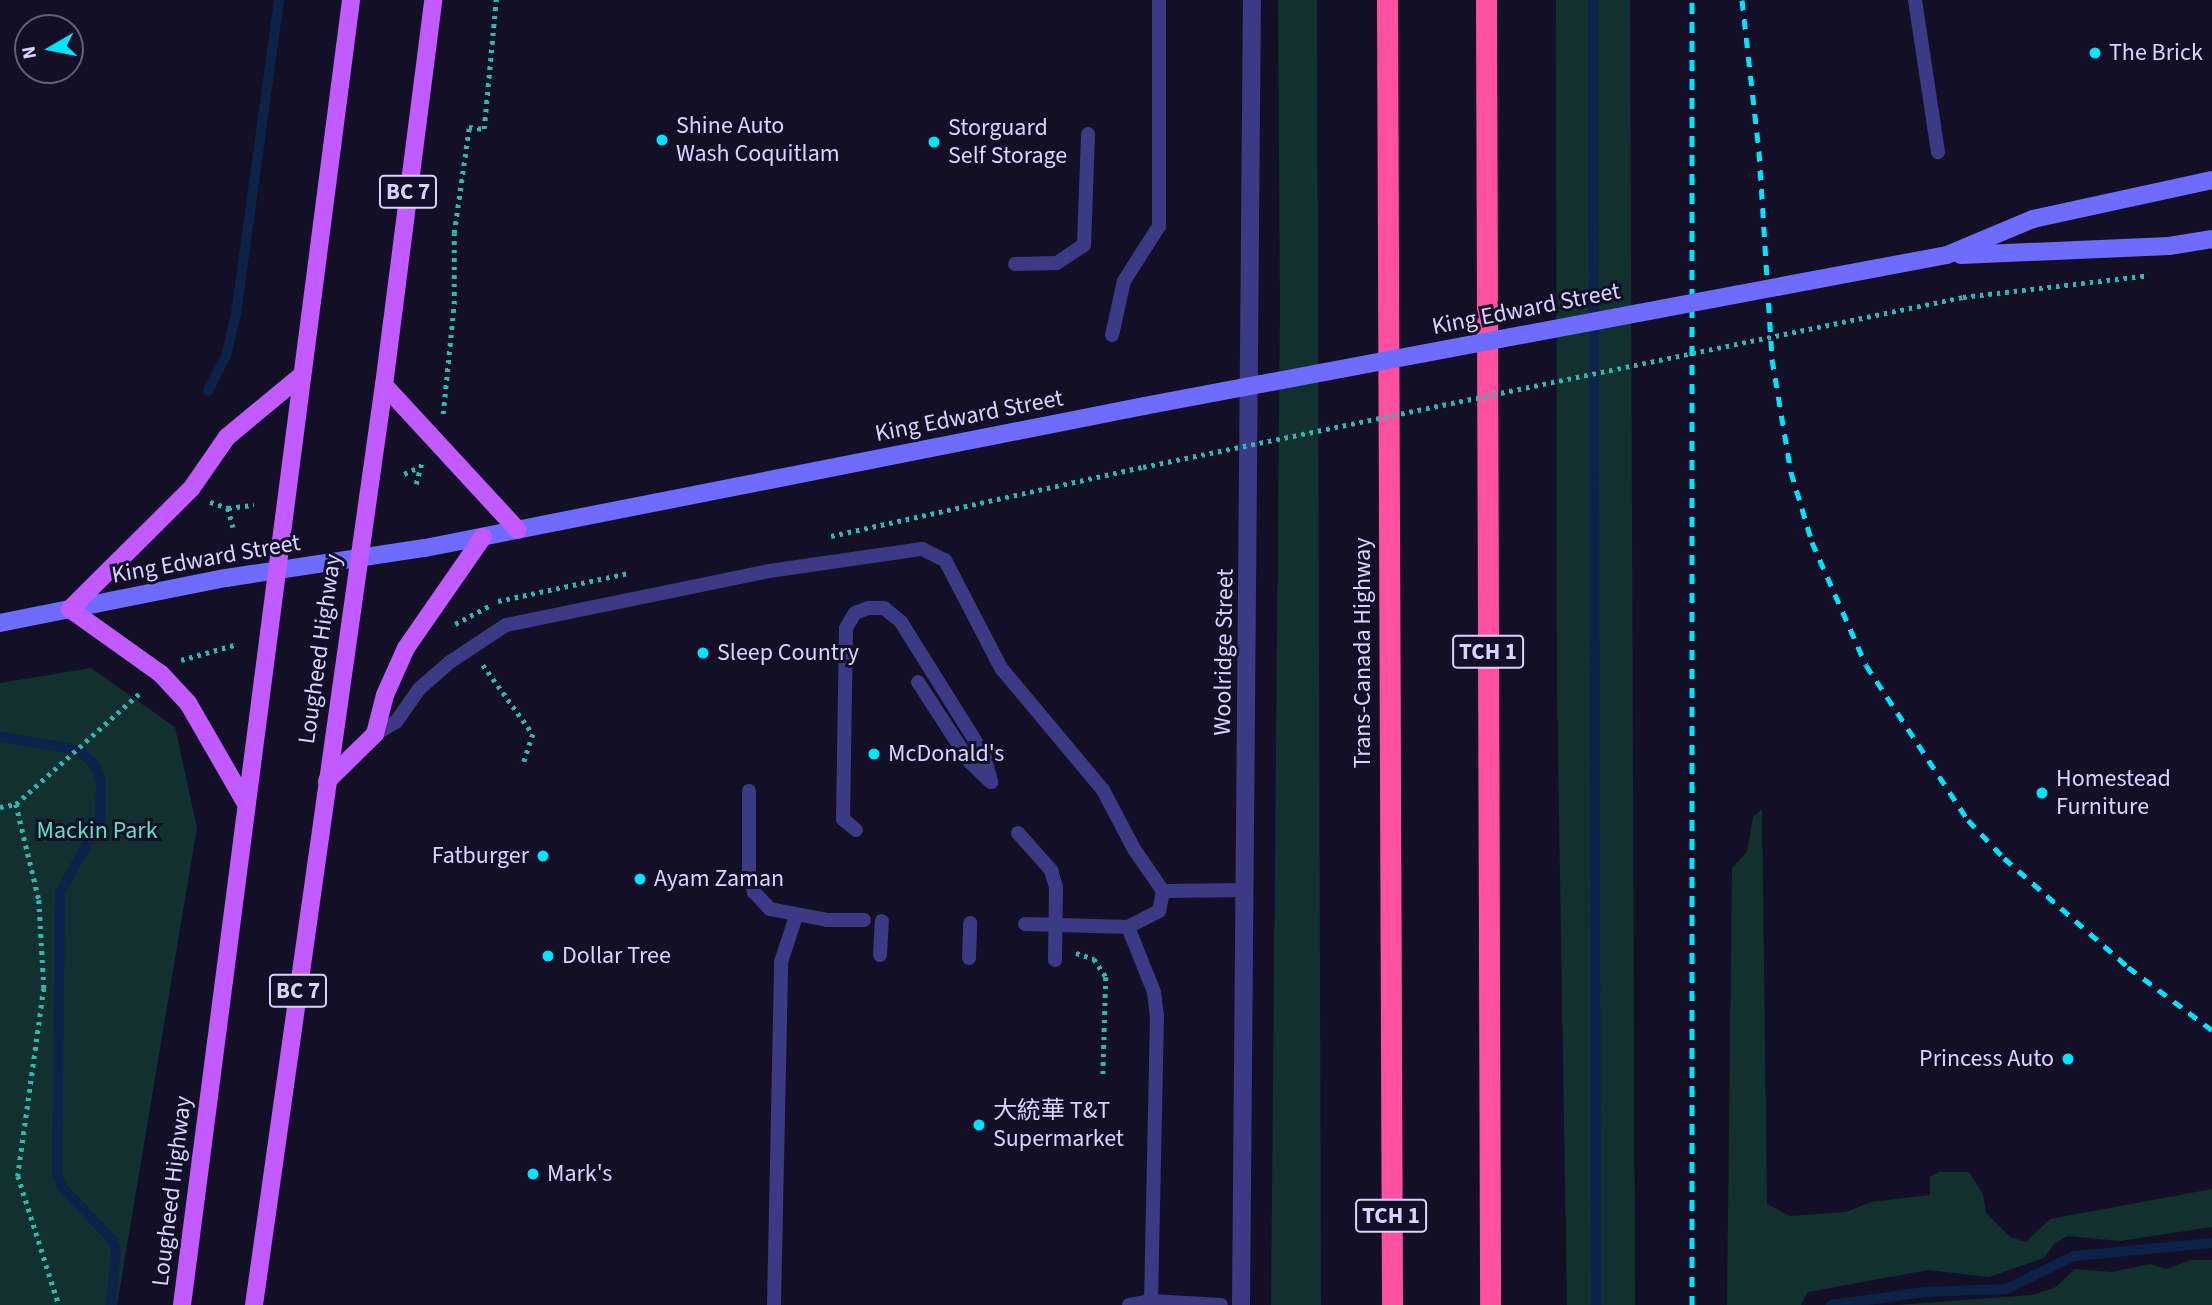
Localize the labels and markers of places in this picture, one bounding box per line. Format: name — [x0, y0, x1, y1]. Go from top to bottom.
place label: The Brick — [2109, 39, 2203, 67]
marker: The Brick — [2087, 45, 2103, 61]
place label: Shine Auto Wash Coquitlam — [676, 112, 840, 168]
place label: Storguard Self Storage — [948, 114, 1067, 170]
marker: Shine Auto Wash Coquitlam — [654, 132, 670, 148]
marker: Storguard Self Storage — [926, 134, 942, 150]
place label: Sleep Country — [717, 639, 859, 667]
marker: Sleep Country — [695, 645, 711, 661]
place label: McDonald's — [888, 740, 1004, 768]
marker: McDonald's — [866, 746, 882, 762]
place label: Homestead Furniture — [2056, 765, 2171, 821]
marker: Homestead Furniture — [2034, 785, 2050, 801]
place label: Fatburger — [432, 842, 529, 870]
marker: Fatburger — [535, 848, 551, 864]
place label: Ayam Zaman — [654, 865, 784, 893]
marker: Ayam Zaman — [632, 871, 648, 887]
place label: Dollar Tree — [562, 942, 671, 970]
marker: Dollar Tree — [540, 948, 556, 964]
place label: Princess Auto — [1919, 1045, 2054, 1073]
marker: Princess Auto — [2060, 1051, 2076, 1067]
place label: 大統華 T&T Supermarket — [993, 1097, 1124, 1153]
marker: 大統華 T&T Supermarket — [971, 1117, 987, 1133]
place label: Mark's — [547, 1160, 612, 1188]
marker: Mark's — [525, 1166, 541, 1182]

